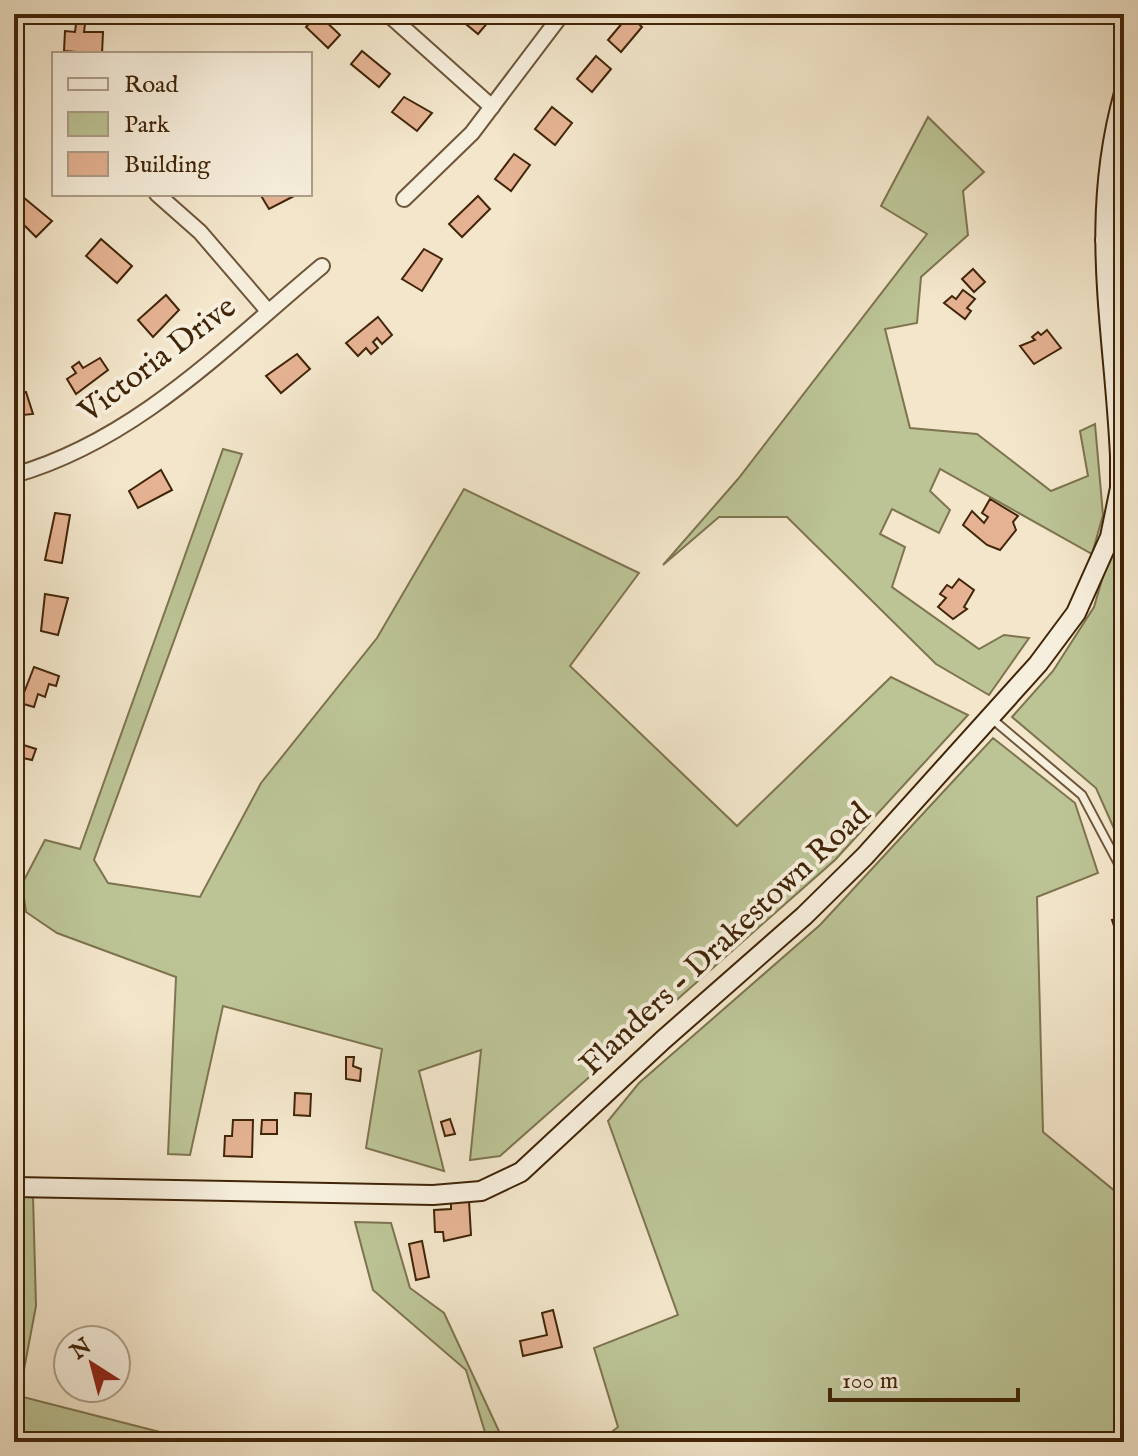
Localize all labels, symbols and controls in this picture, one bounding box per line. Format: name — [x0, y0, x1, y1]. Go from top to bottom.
legend — [52, 52, 312, 196]
text: Road — [124, 70, 178, 101]
text: Park — [124, 110, 170, 141]
text: Building — [124, 150, 211, 181]
street label: Victoria Drive — [70, 287, 245, 433]
street label: Flanders - Drakestown Road — [572, 794, 881, 1086]
north arrow — [52, 1324, 132, 1404]
text: N — [65, 1333, 97, 1367]
scale bar — [830, 1352, 1018, 1402]
text: 100 m — [842, 1366, 898, 1397]

